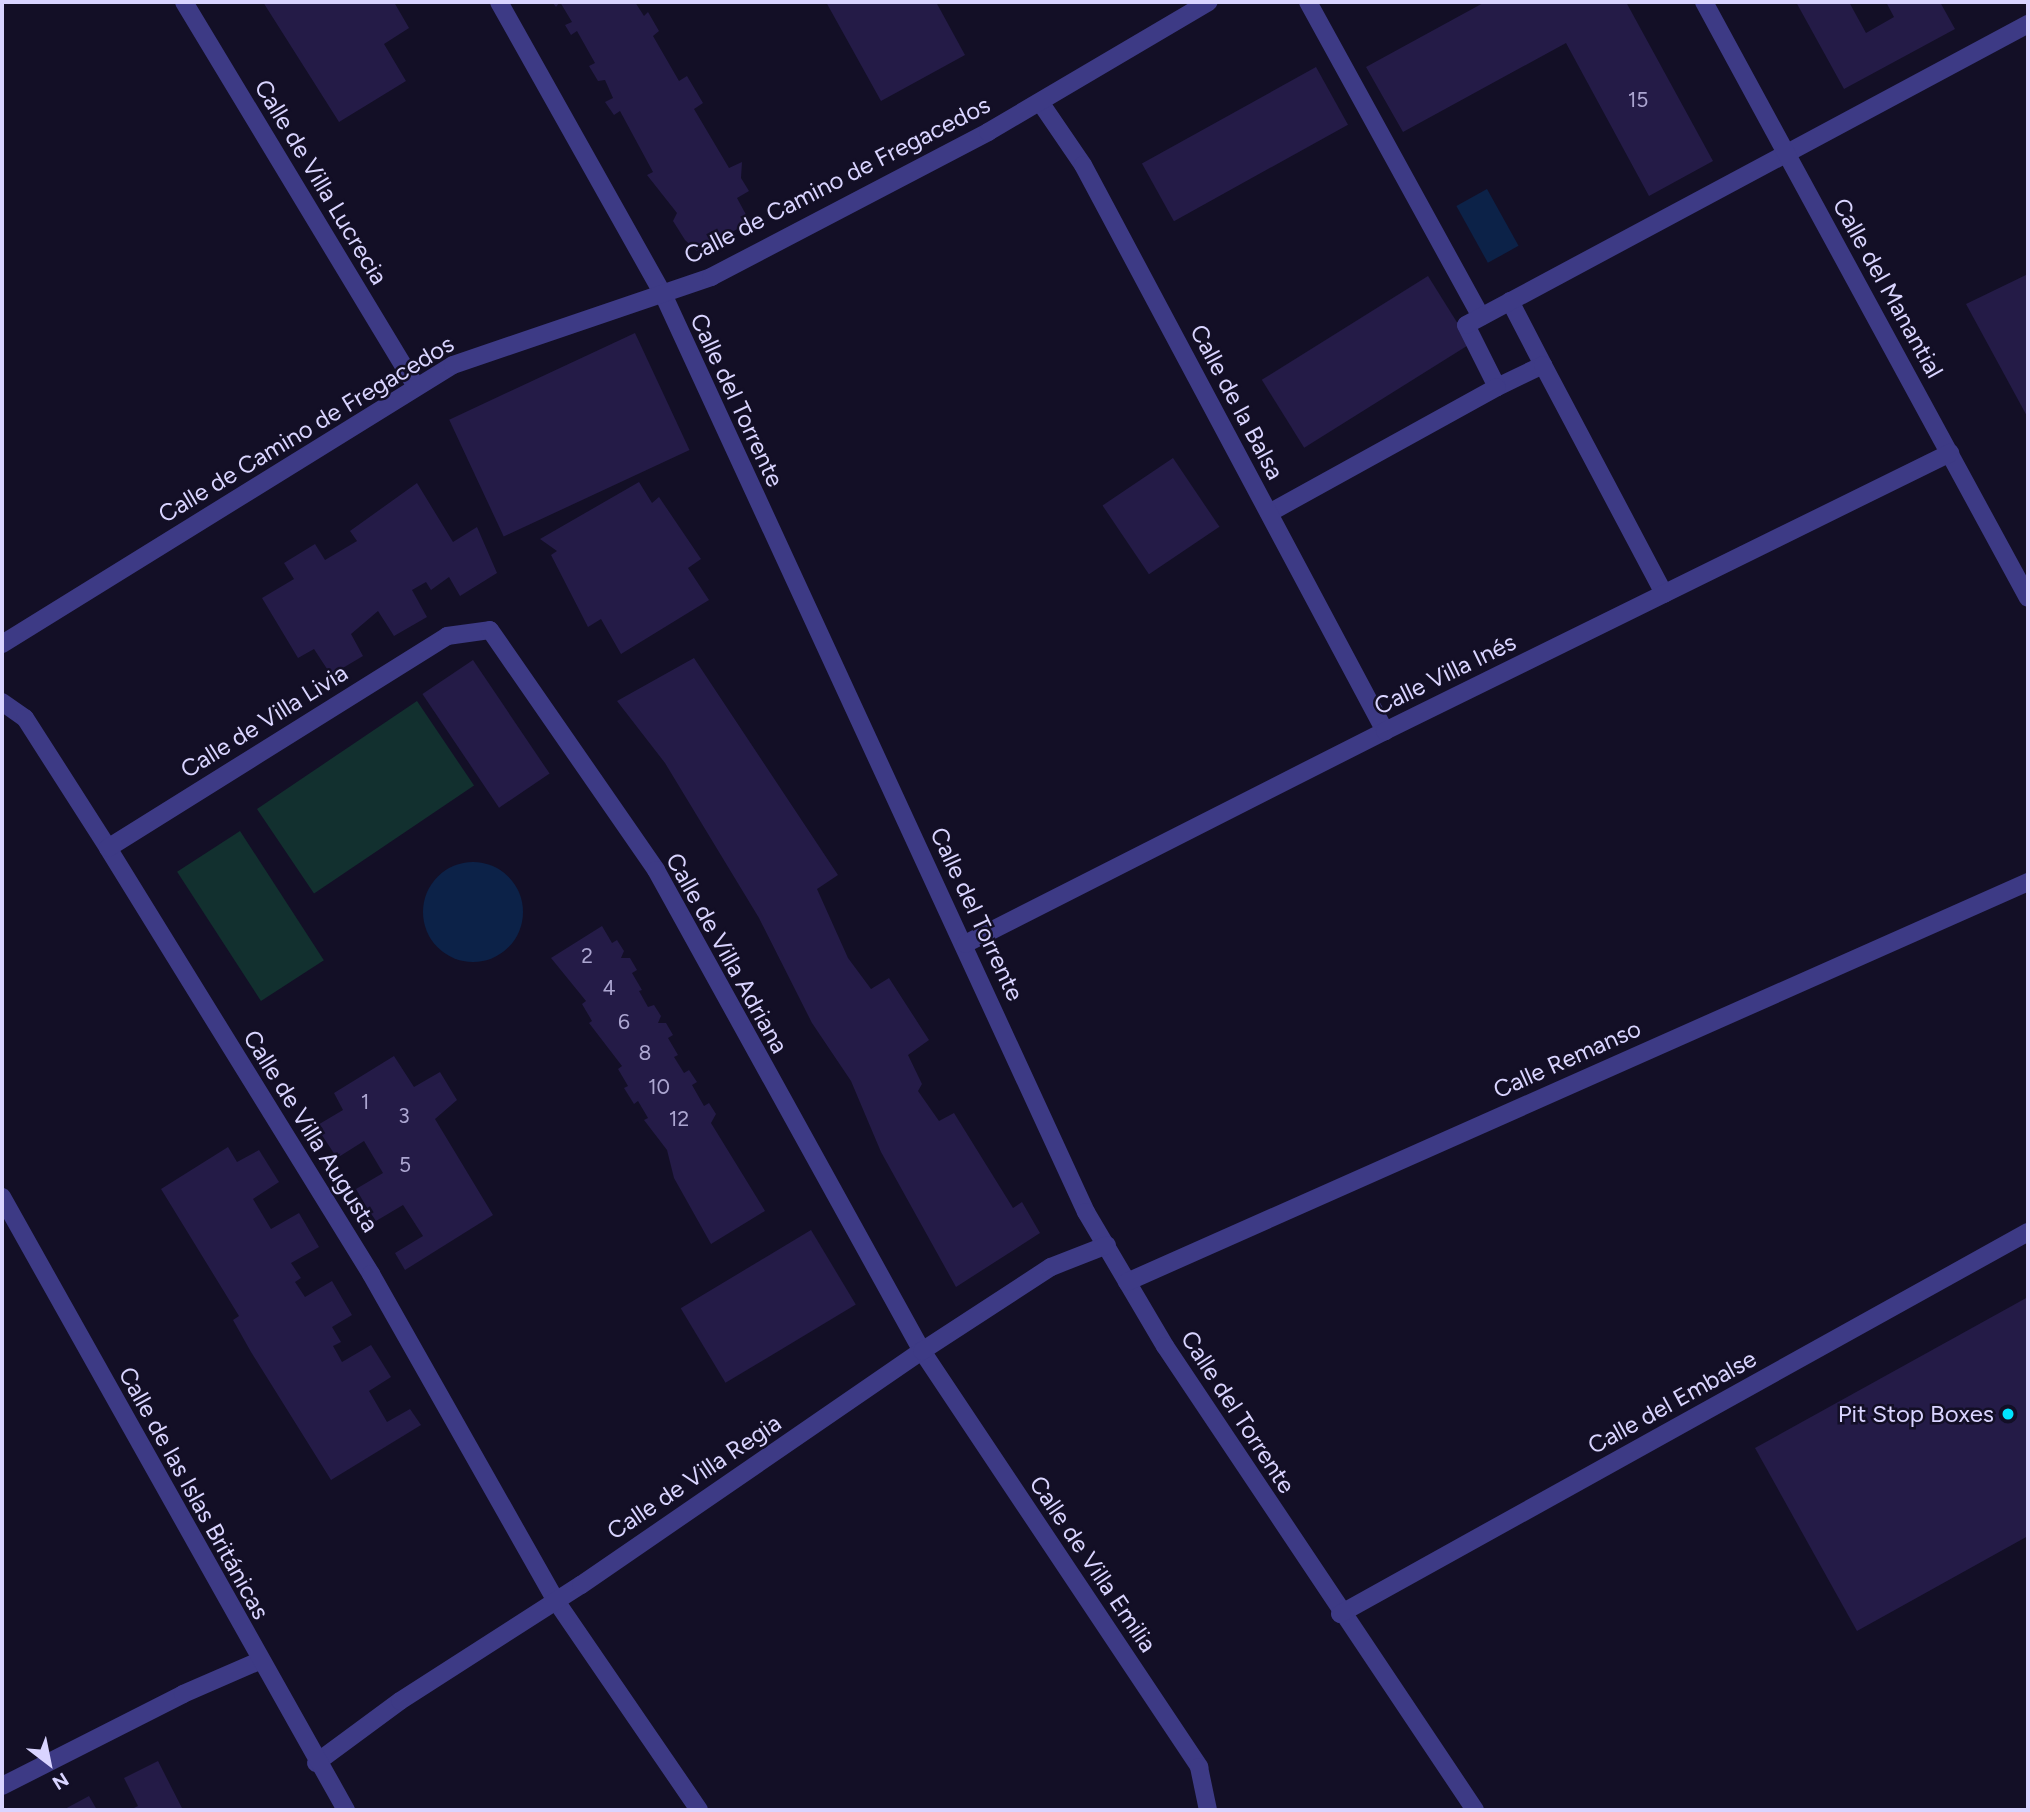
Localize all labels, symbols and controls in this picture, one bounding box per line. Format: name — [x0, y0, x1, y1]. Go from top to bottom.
street label: Calle de Villa Lucrecia — [248, 74, 394, 290]
house number: 15 — [1628, 87, 1648, 113]
street label: Calle de Camino de Fregacedos — [679, 90, 995, 270]
street label: Calle del Manantial — [1827, 193, 1949, 383]
street label: Calle del Torrente — [684, 309, 790, 491]
street label: Calle de la Balsa — [1184, 320, 1290, 484]
street label: Calle de Camino de Fregacedos — [153, 329, 459, 529]
street label: Calle Villa Inés — [1369, 627, 1521, 721]
street label: Calle de Villa Livia — [175, 658, 353, 784]
street label: Calle del Torrente — [924, 823, 1030, 1005]
street label: Calle de Villa Adriana — [660, 848, 794, 1058]
house number: 2 — [581, 943, 593, 969]
house number: 4 — [602, 975, 616, 1001]
house number: 6 — [618, 1009, 630, 1035]
street label: Calle Remanso — [1489, 1014, 1645, 1104]
street label: Calle de Villa Augusta — [237, 1025, 385, 1237]
house number: 8 — [639, 1040, 651, 1066]
house number: 10 — [648, 1074, 670, 1100]
house number: 1 — [361, 1089, 369, 1115]
house number: 3 — [398, 1103, 410, 1129]
house number: 12 — [669, 1106, 689, 1132]
house number: 5 — [399, 1152, 411, 1178]
street label: Calle del Torrente — [1175, 1325, 1301, 1499]
street label: Calle del Embalse — [1583, 1344, 1761, 1460]
street label: Calle de las Islas Británicas — [113, 1362, 275, 1624]
place label: Pit Stop Boxes — [1838, 1400, 1994, 1428]
marker: Pit Stop Boxes — [2000, 1406, 2016, 1422]
street label: Calle de Villa Regia — [602, 1408, 786, 1546]
street label: Calle de Villa Emilia — [1023, 1470, 1163, 1658]
north arrow — [14, 1728, 84, 1798]
text: N — [48, 1768, 73, 1795]

